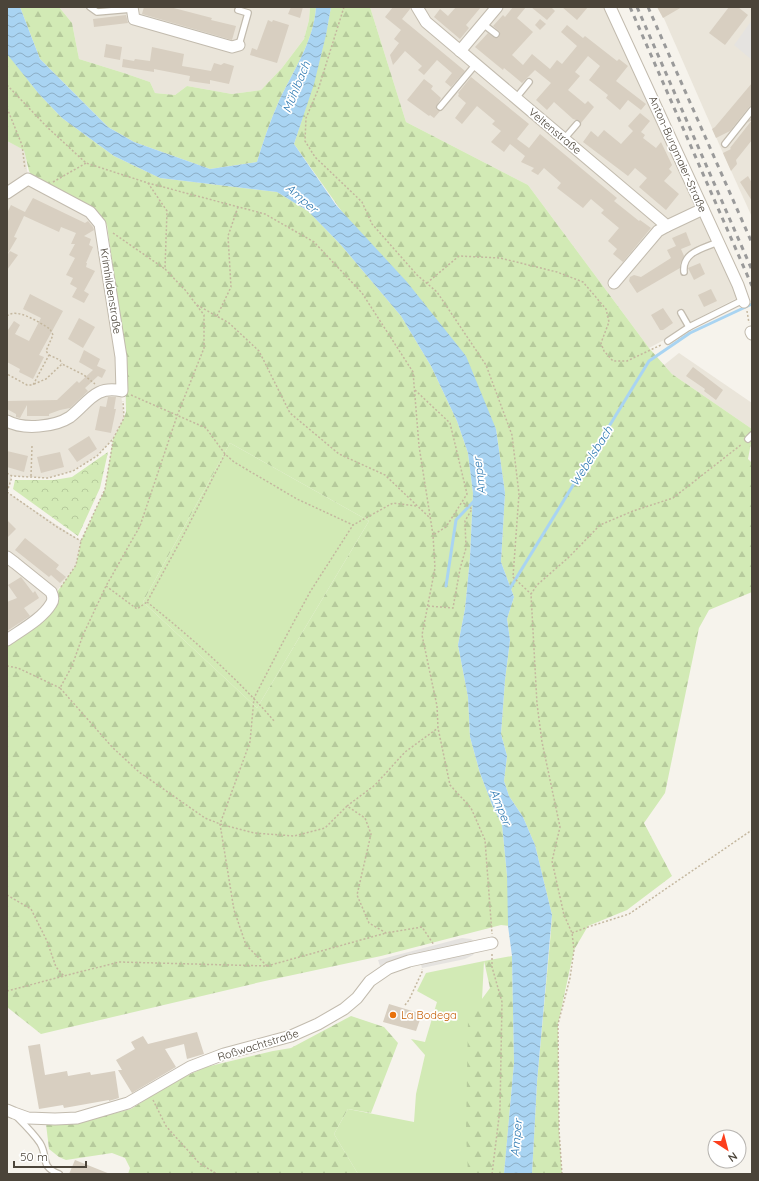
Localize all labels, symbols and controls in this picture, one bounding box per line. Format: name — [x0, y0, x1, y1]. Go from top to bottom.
water label: Mühlbach — [279, 59, 313, 115]
street label: Anton-Burgmaier-Straße — [646, 94, 710, 214]
street label: Veltenstraße — [526, 105, 584, 157]
water label: Amper — [283, 180, 322, 217]
street label: Krimhildenstraße — [97, 247, 125, 335]
water label: Webelsbach — [567, 423, 616, 489]
water label: Amper — [469, 455, 489, 495]
water label: Amper — [487, 787, 515, 828]
place label: La Bodega — [401, 1008, 457, 1022]
marker: La Bodega — [388, 1010, 398, 1020]
street label: Roßwachtstraße — [216, 1026, 300, 1064]
water label: Amper — [507, 1117, 525, 1157]
north arrow — [707, 1129, 747, 1169]
scale bar — [14, 1143, 86, 1169]
text: 50 m — [20, 1149, 48, 1164]
text: N — [725, 1149, 740, 1165]

